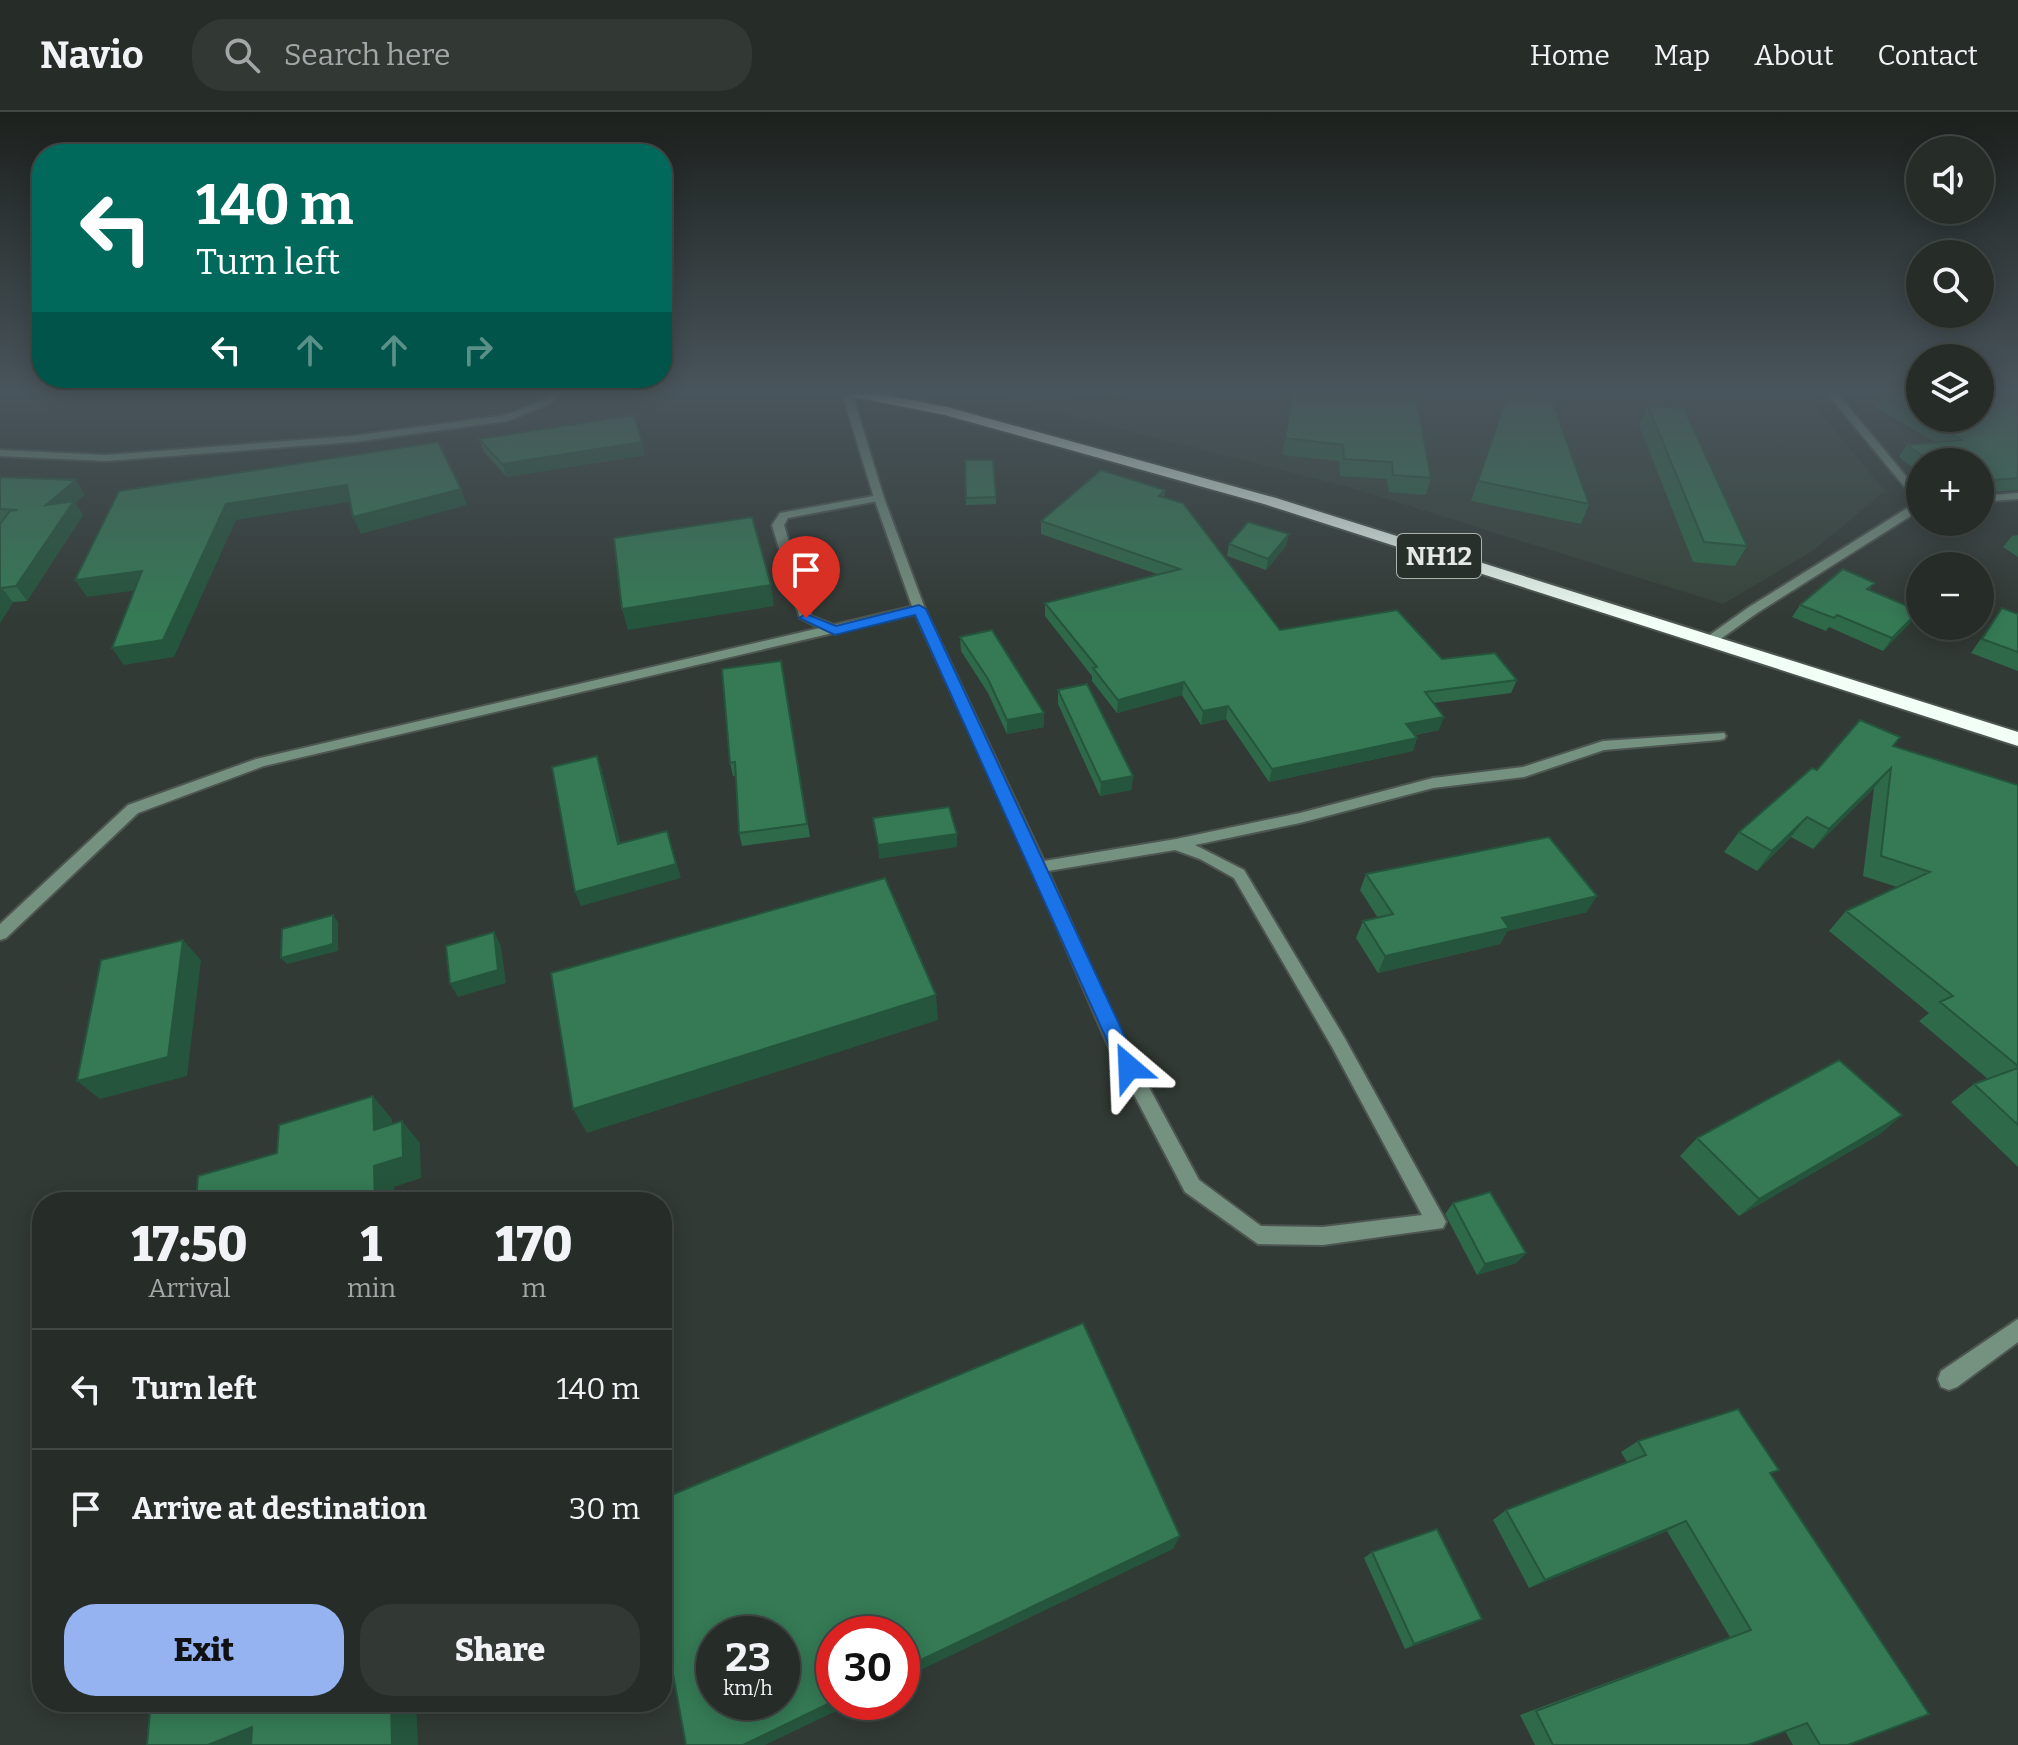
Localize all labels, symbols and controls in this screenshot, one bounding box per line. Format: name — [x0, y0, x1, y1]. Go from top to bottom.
search box — [192, 19, 752, 91]
text: Navio — [40, 32, 144, 78]
icon: search — [220, 33, 264, 77]
text: Search here — [284, 37, 450, 73]
text: Home — [1530, 39, 1610, 72]
text: Map — [1654, 39, 1710, 72]
text: About — [1754, 39, 1834, 72]
text: Contact — [1878, 39, 1978, 72]
map controls — [1906, 136, 1994, 640]
button: sound — [1906, 136, 1994, 224]
text: 140 m — [196, 172, 353, 239]
icon: left — [64, 176, 168, 280]
text: Turn left — [196, 240, 340, 284]
button: search — [1906, 240, 1994, 328]
icon: left — [204, 328, 248, 372]
icon: ahead — [288, 328, 332, 372]
icon: ahead — [372, 328, 416, 372]
icon: right — [456, 328, 500, 372]
button: layers — [1906, 344, 1994, 432]
button: + — [1906, 448, 1994, 536]
road number: NH12 — [1397, 534, 1481, 578]
pin — [772, 536, 840, 618]
icon: arrive — [784, 548, 828, 592]
button: − — [1906, 552, 1994, 640]
position arrow — [1087, 1025, 1171, 1109]
text: 17:50 — [132, 1216, 247, 1274]
text: 1 — [361, 1216, 382, 1274]
text: 170 — [495, 1216, 573, 1274]
text: Arrival — [148, 1273, 231, 1304]
text: min — [347, 1273, 396, 1304]
text: m — [522, 1273, 546, 1304]
icon: left — [64, 1367, 108, 1411]
text: Turn left — [132, 1371, 257, 1407]
text: 140 m — [556, 1371, 640, 1407]
icon: arrive — [64, 1487, 108, 1531]
text: Arrive at destination — [132, 1491, 427, 1527]
text: 30 m — [569, 1491, 640, 1527]
button: Exit — [64, 1604, 344, 1696]
button: Share — [360, 1604, 640, 1696]
speed limit sign: 30 — [816, 1616, 920, 1720]
text: 23 — [725, 1634, 771, 1682]
text: km/h — [723, 1676, 773, 1700]

